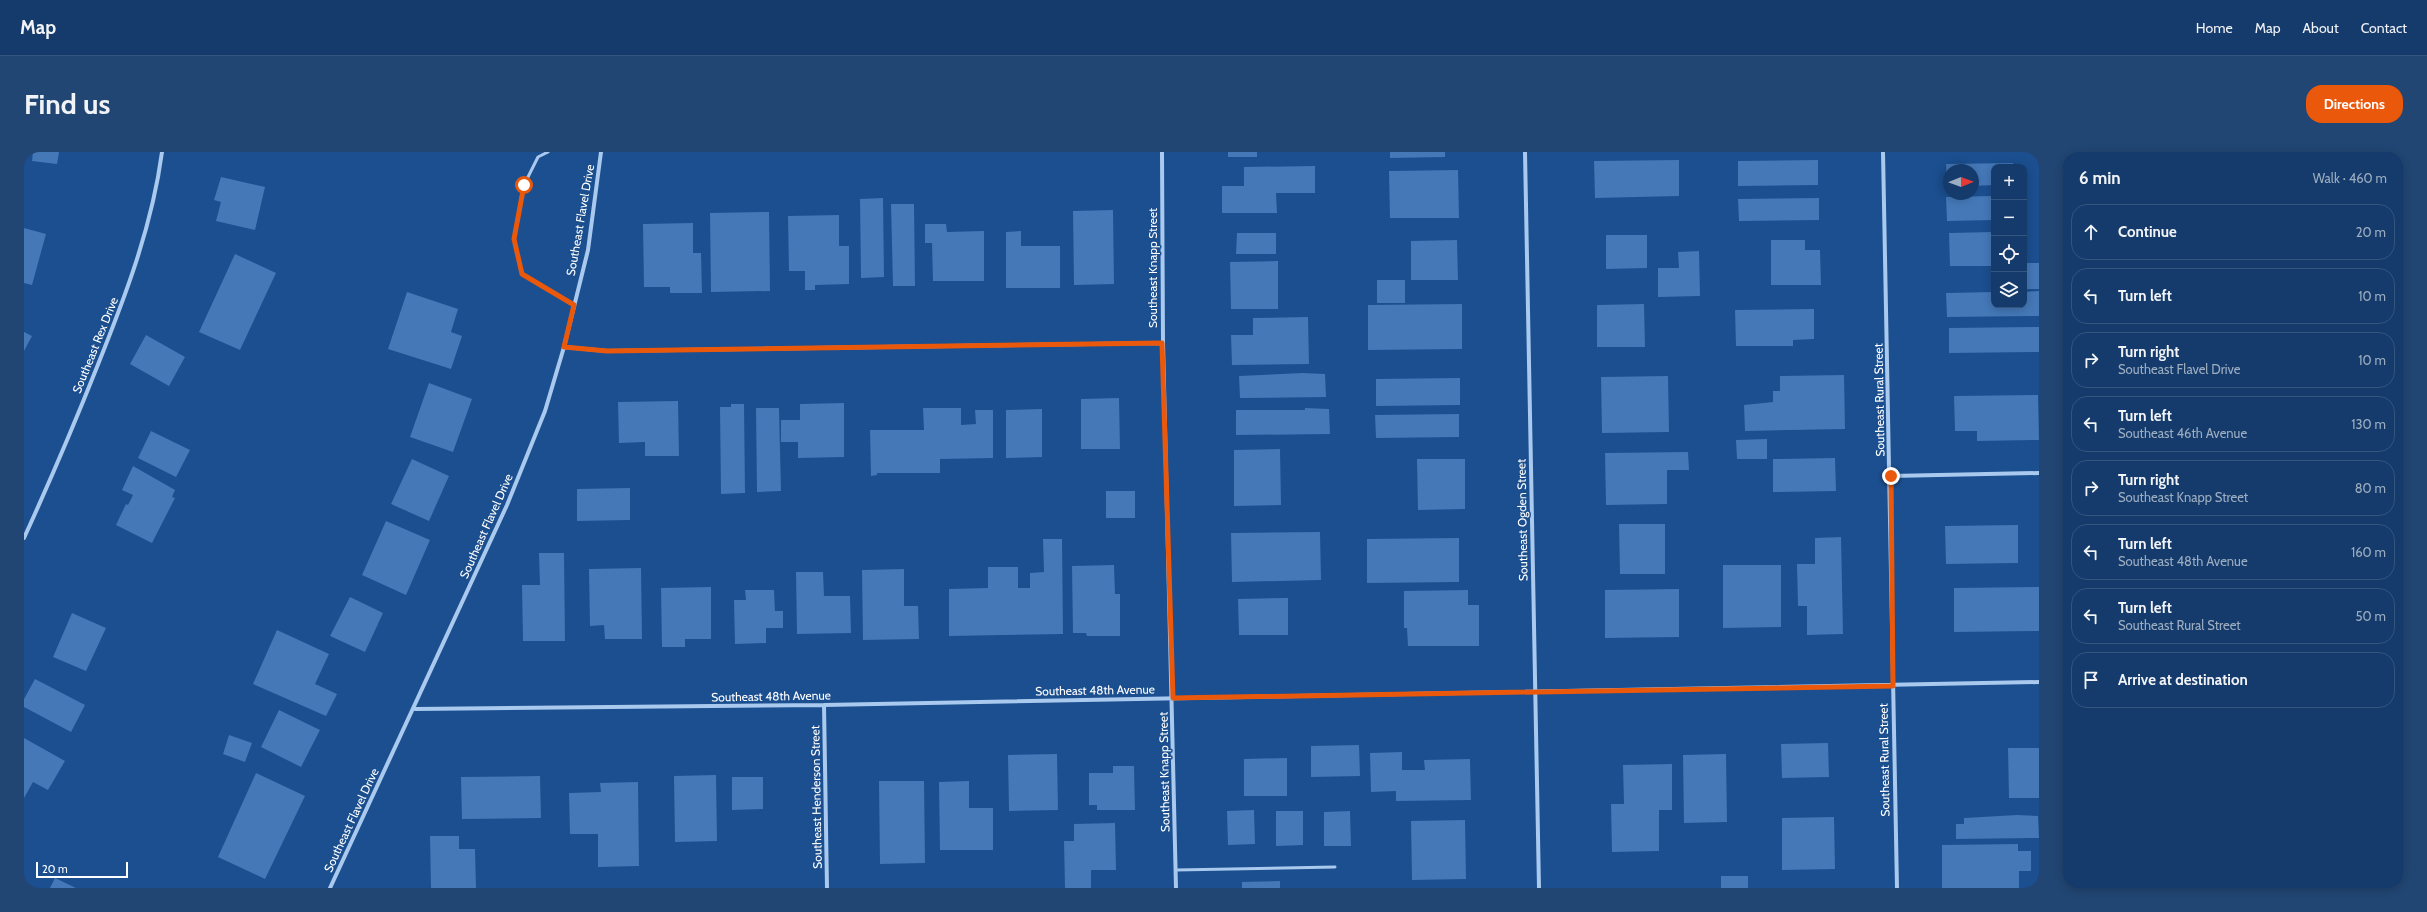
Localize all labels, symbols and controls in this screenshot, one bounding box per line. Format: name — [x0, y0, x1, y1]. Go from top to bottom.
text: Map — [20, 16, 56, 39]
text: Home — [2196, 19, 2233, 37]
text: Map — [2255, 19, 2280, 37]
text: About — [2302, 19, 2339, 37]
text: Contact — [2361, 19, 2407, 37]
button: Directions — [2306, 85, 2403, 123]
text: Find us — [24, 87, 110, 121]
street label: Southeast Flavel Drive — [563, 163, 597, 277]
north arrow — [1943, 164, 1979, 200]
map controls — [1991, 164, 2027, 308]
button: + — [1991, 164, 2027, 200]
text: 6 min — [2079, 168, 2121, 188]
text: Walk · 460 m — [2313, 170, 2387, 186]
route start — [515, 176, 533, 194]
button: − — [1991, 200, 2027, 236]
street label: Southeast Knapp Street — [1145, 208, 1160, 328]
icon: ahead — [2080, 221, 2102, 243]
text: Continue — [2118, 223, 2177, 241]
text: 20 m — [2356, 224, 2386, 240]
button: locate — [1991, 236, 2027, 272]
button: layers — [1991, 272, 2027, 308]
icon: left — [2080, 285, 2102, 307]
text: Turn left — [2118, 287, 2172, 305]
text: 10 m — [2358, 288, 2386, 304]
street label: Southeast Rex Drive — [69, 295, 121, 395]
street label: Southeast Rural Street — [1871, 343, 1887, 457]
text: Turn right — [2118, 343, 2179, 361]
icon: right — [2080, 349, 2102, 371]
text: 10 m — [2358, 352, 2386, 368]
text: Southeast Flavel Drive — [2118, 361, 2241, 377]
text: Turn left — [2118, 407, 2172, 425]
icon: left — [2080, 413, 2102, 435]
text: 130 m — [2351, 416, 2386, 432]
text: Southeast 46th Avenue — [2118, 425, 2247, 441]
street label: Southeast Ogden Street — [1513, 459, 1531, 581]
route end — [1882, 467, 1900, 485]
street label: Southeast Flavel Drive — [456, 471, 516, 581]
text: Turn right — [2118, 471, 2179, 489]
icon: right — [2080, 477, 2102, 499]
text: 80 m — [2355, 480, 2386, 496]
text: Southeast Knapp Street — [2118, 489, 2248, 505]
text: Turn left — [2118, 535, 2172, 553]
icon: left — [2080, 541, 2102, 563]
text: 160 m — [2351, 544, 2386, 560]
text: Southeast 48th Avenue — [2118, 553, 2248, 569]
text: Turn left — [2118, 599, 2172, 617]
icon: left — [2080, 605, 2102, 627]
text: 50 m — [2356, 608, 2386, 624]
text: Southeast Rural Street — [2118, 617, 2241, 633]
icon: arrive — [2080, 669, 2102, 691]
text: Arrive at destination — [2118, 671, 2248, 689]
street label: Southeast 48th Avenue — [1035, 681, 1155, 699]
street label: Southeast 48th Avenue — [711, 687, 831, 705]
street label: Southeast Rural Street — [1876, 703, 1892, 817]
street label: Southeast Knapp Street — [1155, 712, 1173, 832]
street label: Southeast Henderson Street — [807, 725, 825, 869]
street label: Southeast Flavel Drive — [320, 766, 382, 874]
scale bar — [36, 860, 128, 879]
text: 20 m — [42, 862, 68, 876]

